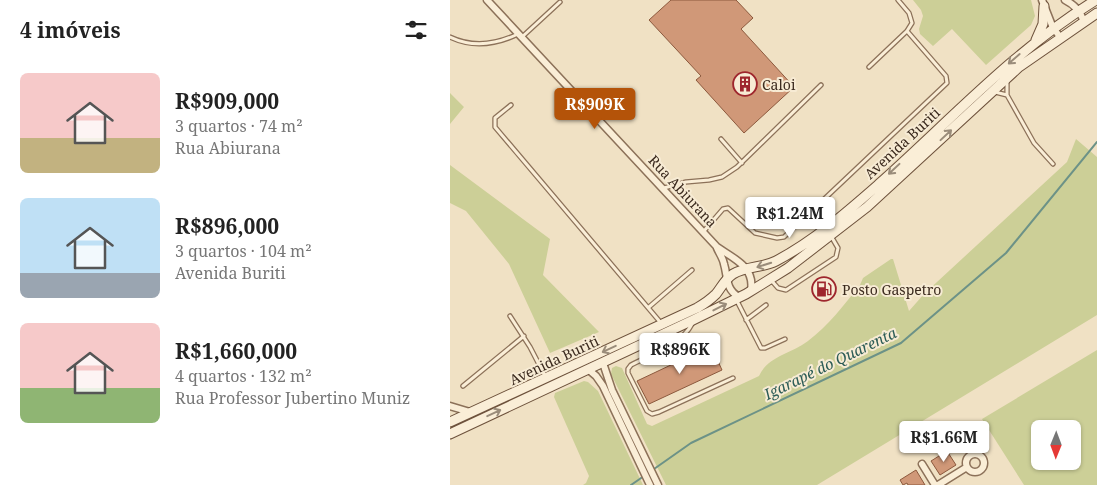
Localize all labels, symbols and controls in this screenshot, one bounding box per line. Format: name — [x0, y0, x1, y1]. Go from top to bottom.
text: 4 imóveis — [20, 16, 121, 44]
icon: filters — [402, 16, 430, 44]
one-way arrow — [1007, 54, 1020, 65]
building icon: Caloi — [732, 71, 758, 97]
place label: Caloi — [762, 75, 796, 94]
text: R$909,000 — [175, 87, 279, 115]
pin: R$909K — [554, 88, 636, 130]
icon: home — [60, 93, 120, 153]
text: R$909K — [565, 93, 625, 115]
street label: Avenida Buriti — [860, 103, 944, 183]
text: 3 quartos · 74 m² — [175, 115, 303, 137]
one-way arrow — [939, 129, 951, 141]
text: Rua Abiurana — [175, 137, 281, 159]
street label: Rua Abiurana — [644, 151, 722, 231]
one-way arrow — [888, 163, 901, 175]
pin: R$1.24M — [744, 196, 836, 239]
text: R$1.24M — [756, 202, 824, 224]
text: R$896,000 — [175, 212, 279, 240]
icon: home — [60, 218, 120, 278]
text: 3 quartos · 104 m² — [175, 240, 312, 262]
one-way arrow — [757, 261, 773, 271]
text: Avenida Buriti — [175, 262, 286, 284]
fuel station icon: Posto Gaspetro — [811, 276, 837, 302]
place label: Posto Gaspetro — [842, 280, 941, 299]
one-way arrow — [712, 302, 727, 311]
water label: Igarapé do Quarenta — [759, 322, 900, 404]
street label: Avenida Buriti — [506, 331, 602, 389]
pin: R$896K — [639, 332, 721, 375]
text: R$1,660,000 — [175, 337, 297, 365]
text: R$896K — [650, 338, 710, 360]
icon: home — [60, 343, 120, 403]
one-way arrow — [602, 345, 617, 355]
text: 4 quartos · 132 m² — [175, 365, 312, 387]
text: Rua Professor Jubertino Muniz — [175, 387, 410, 409]
one-way arrow — [486, 408, 501, 418]
pin: R$1.66M — [898, 420, 990, 463]
north arrow — [1031, 420, 1081, 470]
map controls — [1031, 420, 1081, 470]
text: R$1.66M — [910, 426, 978, 448]

